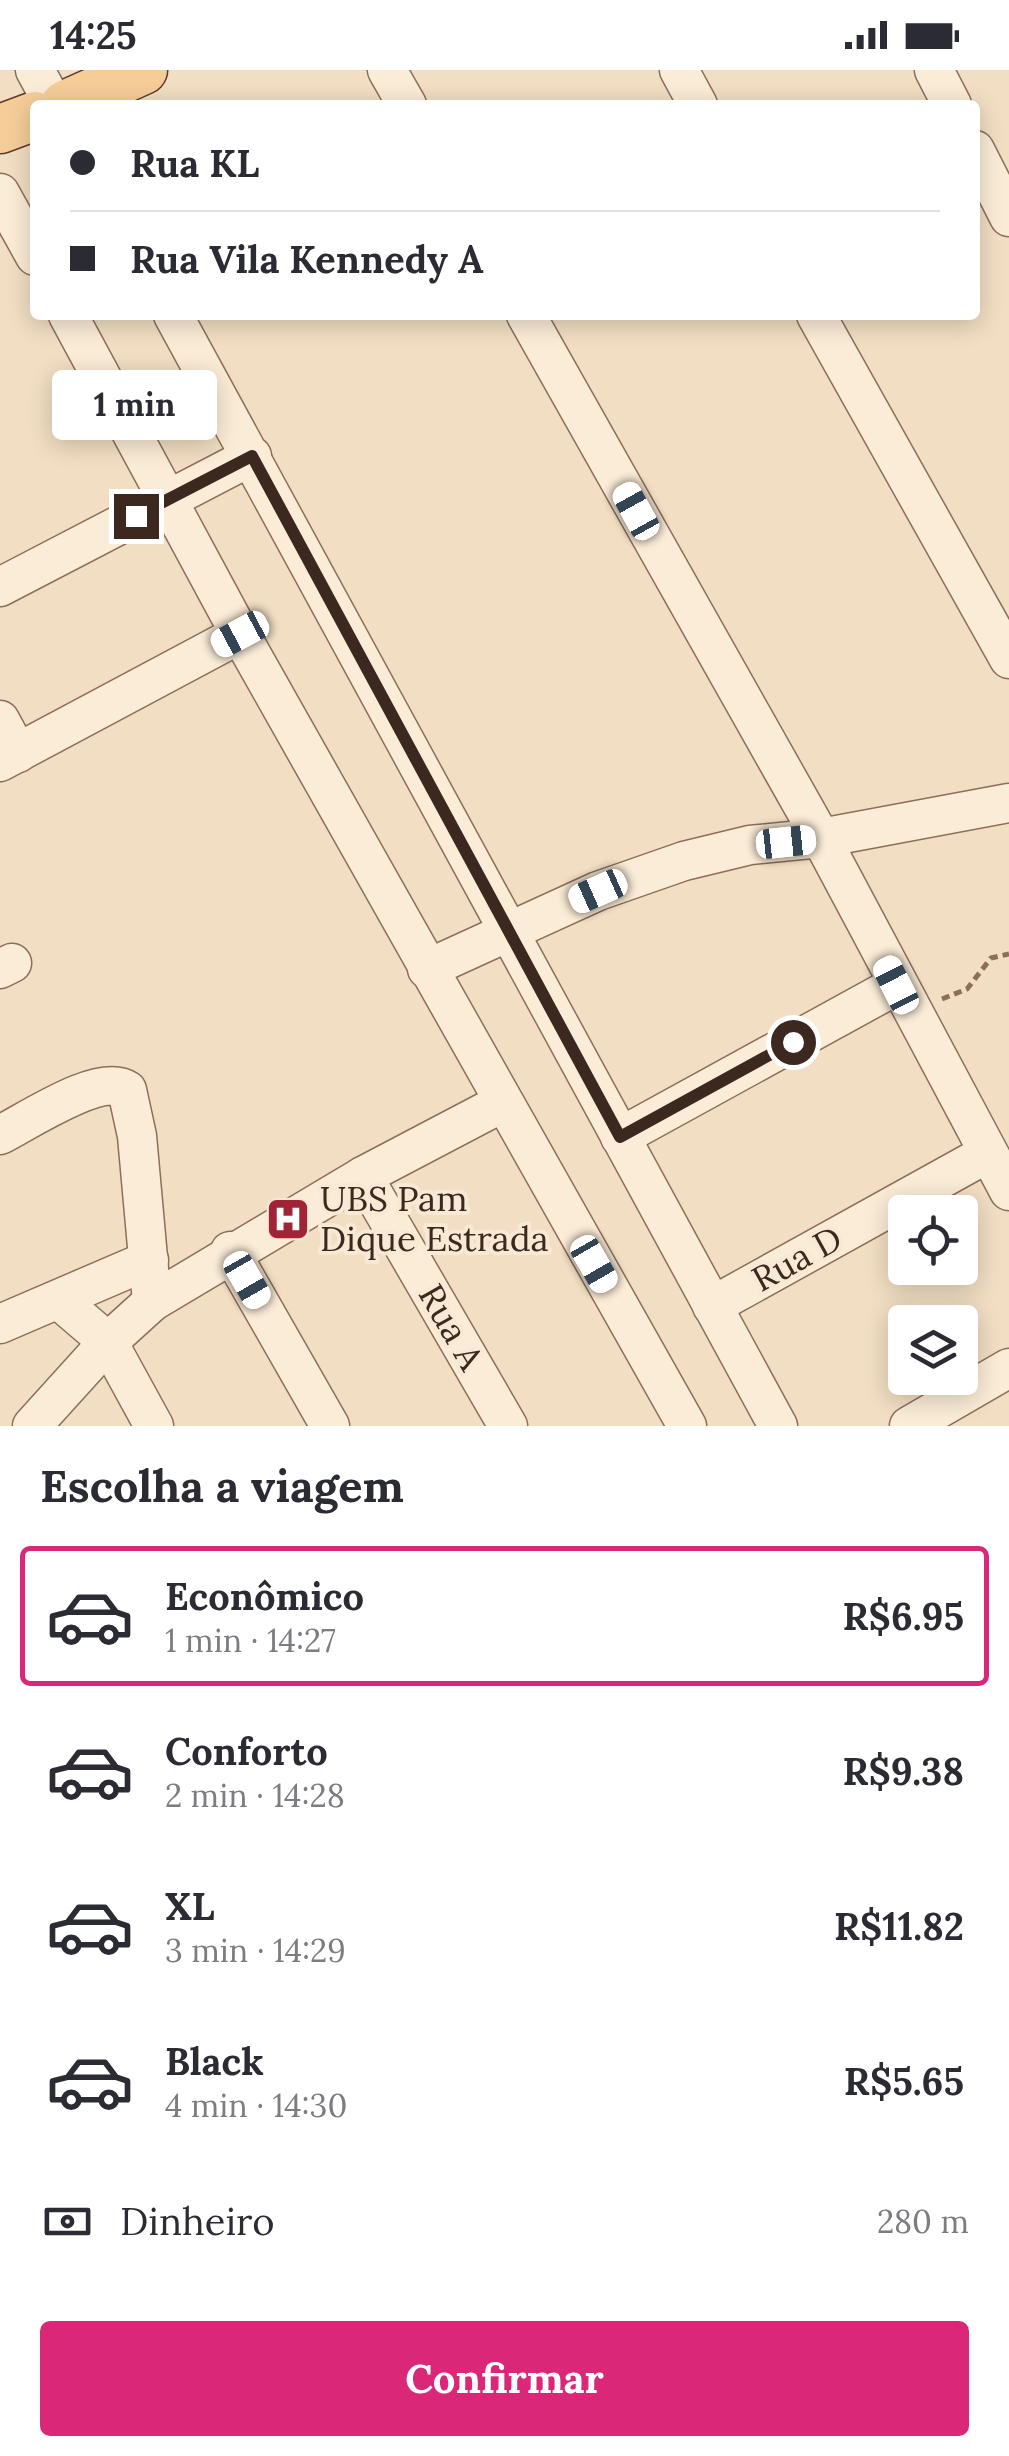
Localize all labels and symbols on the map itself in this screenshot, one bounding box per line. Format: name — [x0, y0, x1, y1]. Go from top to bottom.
callout: 1 min — [54, 371, 218, 441]
car — [608, 477, 664, 545]
route end — [114, 494, 159, 539]
car — [206, 607, 274, 661]
car — [755, 824, 817, 860]
car — [564, 865, 632, 917]
car — [869, 951, 923, 1019]
route start — [771, 1020, 816, 1065]
place label: UBS Pam Dique Estrada — [320, 1176, 549, 1261]
hospital icon: UBS Pam Dique Estrada — [265, 1196, 311, 1242]
street label: Rua D — [744, 1216, 850, 1302]
car — [566, 1231, 622, 1297]
car — [219, 1247, 275, 1313]
street label: Rua A — [409, 1276, 494, 1379]

